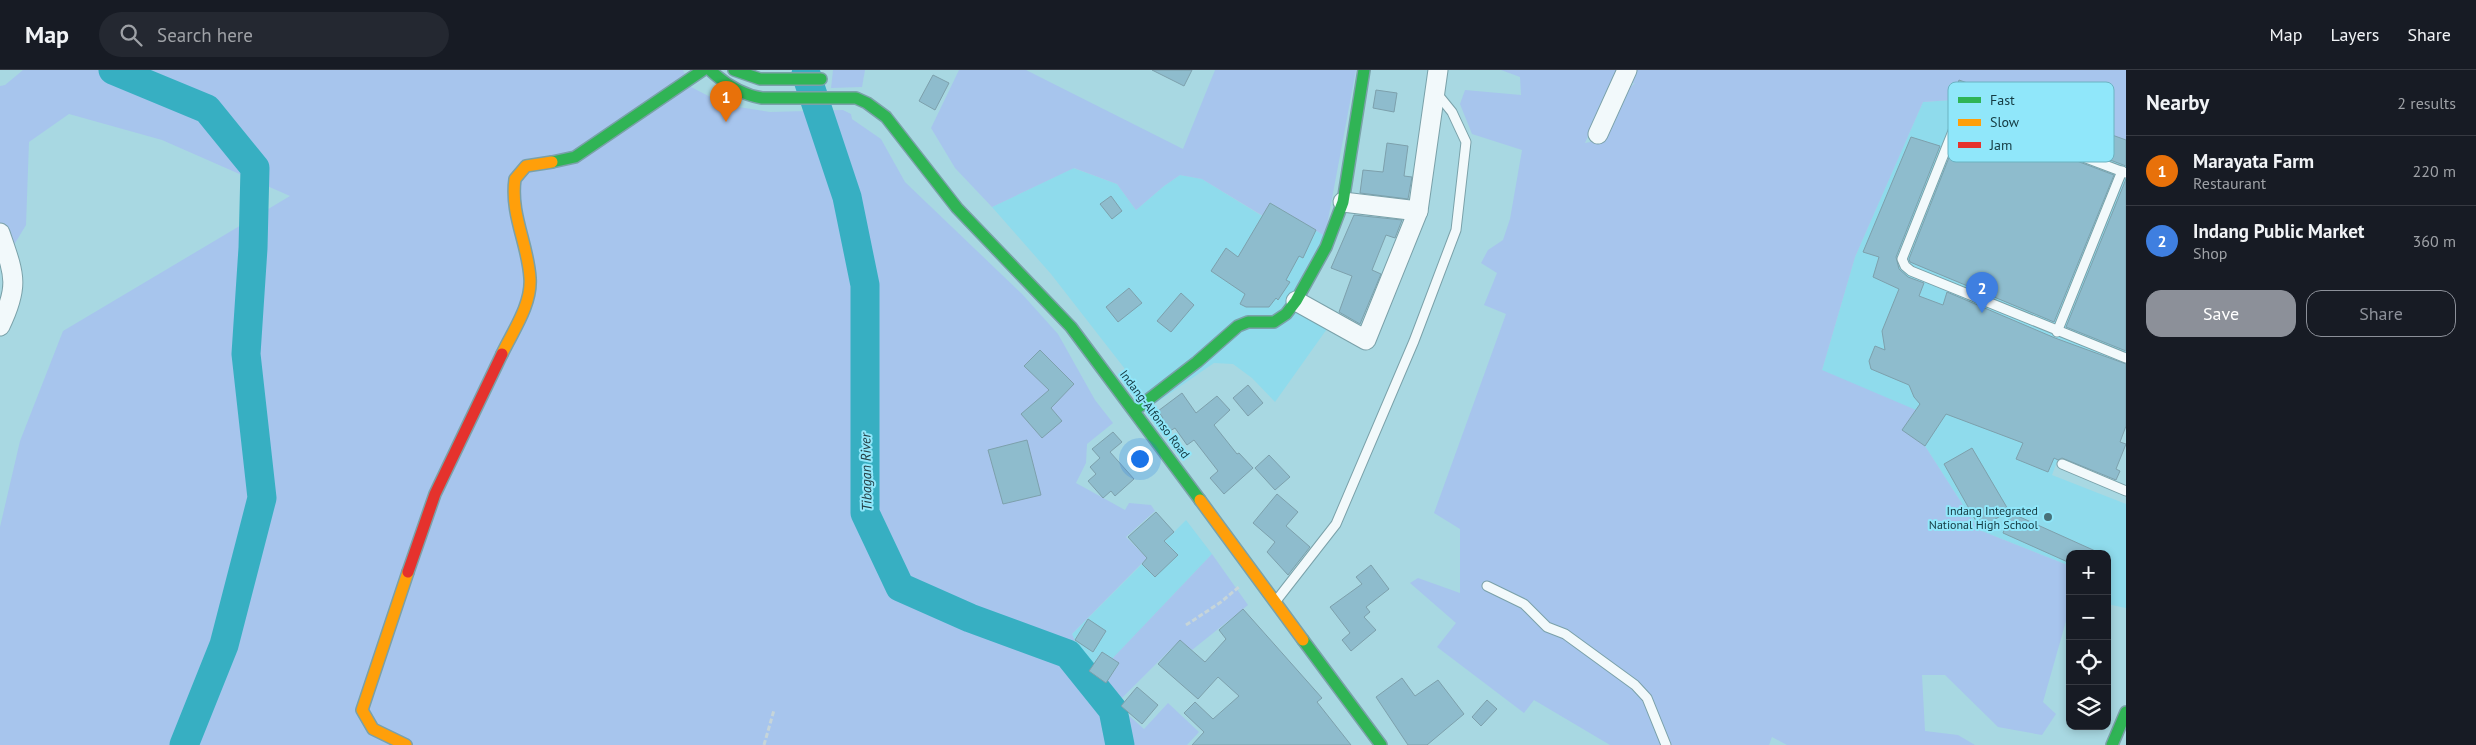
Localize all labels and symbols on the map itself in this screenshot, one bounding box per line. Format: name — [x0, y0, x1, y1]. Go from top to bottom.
pin: 1 — [710, 81, 742, 122]
legend — [1948, 82, 2114, 162]
text: Fast — [1990, 91, 2015, 109]
text: Slow — [1990, 113, 2020, 131]
text: Jam — [1989, 136, 2012, 154]
pin: 2 — [1966, 272, 1998, 313]
street label: Indang-Alfonso Road — [1117, 367, 1193, 461]
water label: Tibagan River — [856, 431, 876, 511]
your location — [1127, 446, 1153, 472]
place label: Indang Integrated National High School — [1929, 503, 2038, 532]
marker: Indang Integrated National High School — [2042, 511, 2054, 523]

